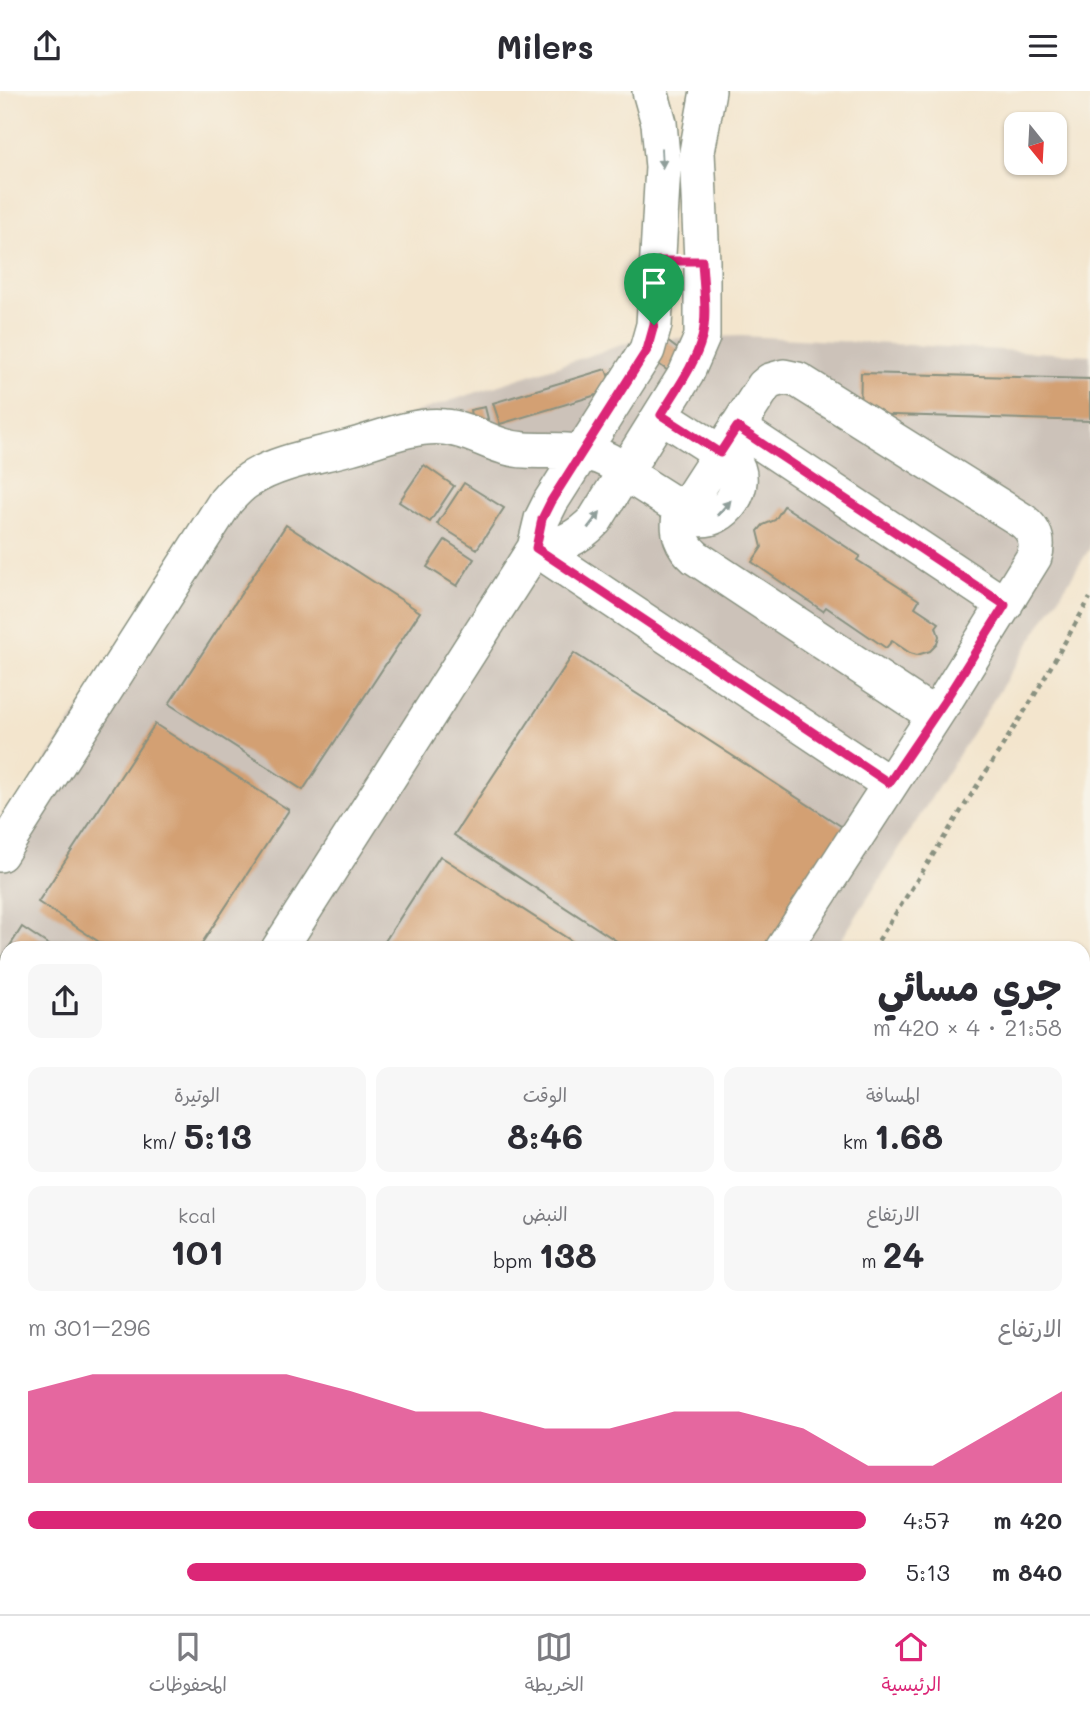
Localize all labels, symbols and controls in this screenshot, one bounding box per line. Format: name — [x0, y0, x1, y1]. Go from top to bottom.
text: Milers — [496, 25, 594, 67]
icon: share — [28, 27, 66, 65]
icon: menu — [1024, 27, 1062, 65]
north arrow — [1004, 112, 1068, 175]
map controls — [1004, 112, 1067, 175]
one-way arrow — [657, 147, 668, 169]
pin — [624, 253, 684, 325]
icon: arrive — [635, 264, 673, 302]
one-way arrow — [716, 499, 732, 517]
one-way arrow — [587, 511, 602, 529]
text: جري مسائي — [878, 961, 1062, 1011]
button: share — [28, 964, 102, 1038]
text: 21:58 · 4 × 420 m — [873, 1012, 1062, 1042]
text: الوتيرة — [174, 1082, 220, 1107]
text: الوقت — [523, 1082, 567, 1107]
text: المسافة — [866, 1082, 920, 1107]
text: 5:13 — [184, 1112, 252, 1158]
text: 8:46 — [507, 1112, 583, 1158]
text: 1.68 — [874, 1112, 943, 1158]
text: /km — [142, 1129, 184, 1154]
text: km — [843, 1129, 874, 1154]
text: النبض — [522, 1201, 568, 1226]
text: الارتفاع — [866, 1201, 920, 1226]
text: kcal — [178, 1203, 216, 1228]
text: 101 — [170, 1228, 224, 1274]
text: 138 — [538, 1231, 597, 1277]
text: 24 — [883, 1231, 925, 1277]
text: bpm — [493, 1248, 538, 1273]
text: m — [861, 1248, 883, 1273]
text: 296–301 m — [28, 1312, 151, 1342]
text: الارتفاع — [998, 1313, 1062, 1343]
text: 4:57 — [903, 1505, 950, 1535]
text: 420 m — [993, 1505, 1062, 1535]
text: 5:13 — [906, 1557, 950, 1587]
text: 840 m — [992, 1557, 1062, 1587]
tab: المحفوظات — [149, 1628, 227, 1701]
tab: الخريطة — [525, 1628, 584, 1701]
tab: الرئيسية — [882, 1628, 941, 1701]

